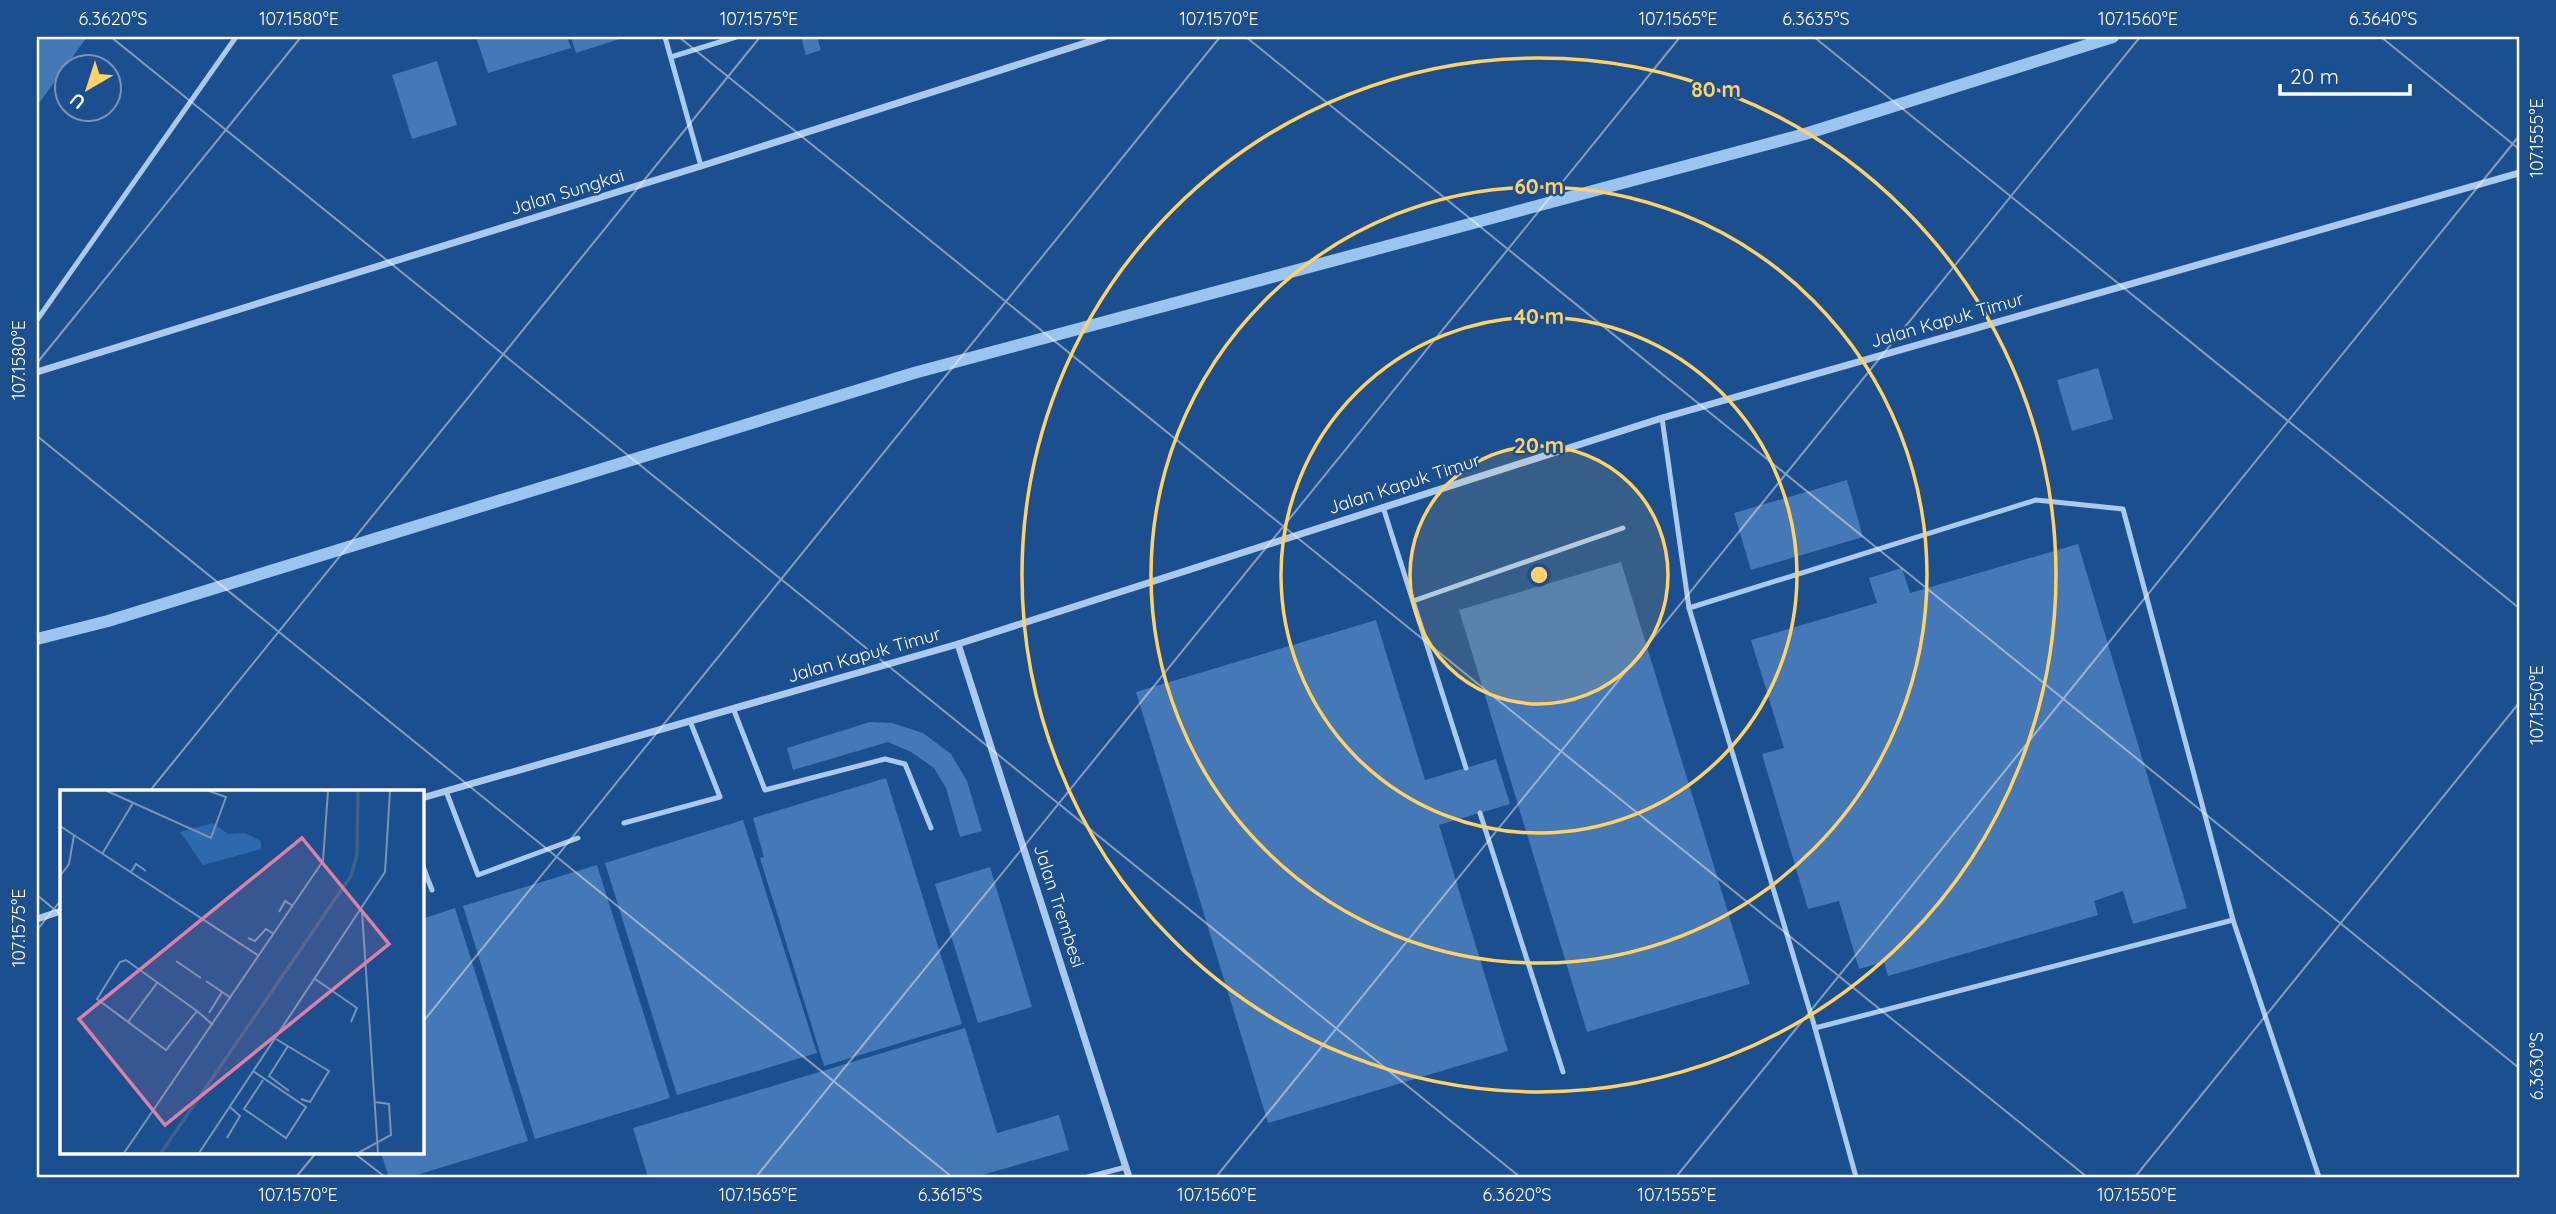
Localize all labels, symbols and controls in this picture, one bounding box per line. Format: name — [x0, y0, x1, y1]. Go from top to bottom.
text: 6.3620°S — [79, 7, 147, 30]
text: 107.1580°E — [259, 7, 339, 30]
text: 107.1575°E — [720, 7, 798, 30]
text: 107.1570°E — [1179, 7, 1259, 30]
text: 107.1565°E — [1638, 7, 1718, 30]
text: 6.3635°S — [1782, 7, 1850, 30]
text: 107.1560°E — [2098, 7, 2178, 30]
text: 6.3640°S — [2349, 7, 2417, 30]
north arrow — [52, 52, 122, 122]
scale bar — [2280, 52, 2409, 96]
text: 20 m — [2290, 63, 2339, 89]
text: 80 m — [1691, 76, 1741, 102]
text: U — [65, 88, 90, 115]
text: 107.1555°E — [2525, 98, 2548, 178]
street label: Jalan Sungkai — [507, 163, 627, 220]
text: 60 m — [1514, 173, 1564, 199]
street label: Jalan Kapuk Timur — [1867, 287, 2026, 352]
text: 40 m — [1514, 303, 1564, 329]
text: 107.1580°E — [7, 320, 30, 400]
text: 20 m — [1514, 432, 1564, 458]
street label: Jalan Kapuk Timur — [1325, 448, 1483, 519]
centre of rings — [1527, 563, 1551, 587]
street label: Jalan Kapuk Timur — [784, 622, 943, 687]
text: 107.1550°E — [2525, 665, 2548, 745]
inset map — [60, 790, 424, 1154]
street label: Jalan Trembesi — [1029, 841, 1090, 970]
text: 107.1575°E — [7, 889, 30, 967]
text: 6.3630°S — [2525, 1032, 2548, 1100]
text: 107.1570°E — [258, 1183, 338, 1206]
text: 107.1565°E — [718, 1183, 798, 1206]
text: 6.3615°S — [918, 1183, 982, 1206]
text: 107.1560°E — [1177, 1183, 1257, 1206]
text: 6.3620°S — [1483, 1183, 1551, 1206]
text: 107.1555°E — [1637, 1183, 1717, 1206]
text: 107.1550°E — [2097, 1183, 2177, 1206]

